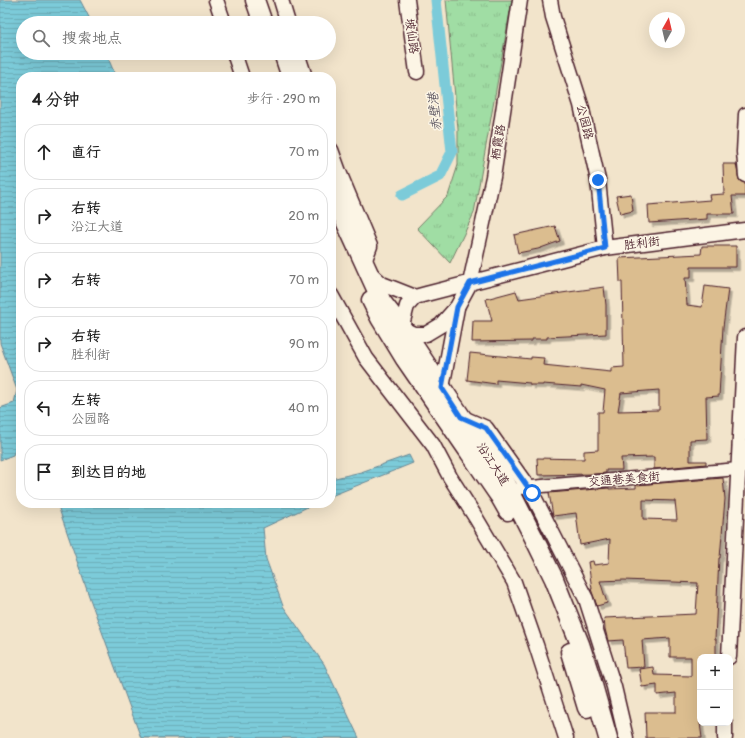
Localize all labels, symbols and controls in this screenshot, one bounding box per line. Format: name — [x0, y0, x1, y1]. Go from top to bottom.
north arrow — [649, 12, 685, 48]
search box — [16, 16, 336, 60]
street label: 坡仙路 — [402, 17, 421, 55]
icon: search — [30, 27, 52, 49]
text: 搜索地点 — [62, 29, 122, 48]
text: 4 分钟 — [32, 89, 80, 110]
water label: 赤壁港 — [425, 90, 445, 132]
text: 步行 · 290 m — [247, 91, 320, 107]
street label: 公园路 — [573, 103, 596, 141]
street label: 栖霞路 — [488, 123, 509, 161]
icon: ahead — [33, 141, 55, 163]
text: 直行 — [71, 143, 101, 162]
text: 70 m — [289, 144, 319, 160]
route end — [589, 171, 607, 189]
text: 右转 — [71, 199, 101, 218]
icon: right — [33, 205, 55, 227]
text: 20 m — [288, 208, 319, 224]
text: 沿江大道 — [71, 219, 123, 235]
street label: 胜利街 — [622, 234, 661, 253]
icon: right — [33, 269, 55, 291]
text: 右转 — [71, 271, 101, 290]
text: 70 m — [289, 272, 319, 288]
text: 右转 — [71, 327, 101, 346]
icon: right — [33, 333, 55, 355]
text: 90 m — [289, 336, 319, 352]
text: 胜利街 — [71, 347, 110, 363]
text: 左转 — [71, 391, 101, 410]
icon: left — [33, 397, 55, 419]
text: 40 m — [288, 400, 319, 416]
text: 公园路 — [71, 411, 110, 427]
street label: 沿江大道 — [473, 440, 512, 488]
icon: arrive — [33, 461, 55, 483]
text: 到达目的地 — [71, 463, 146, 482]
street label: 交通巷美食街 — [588, 469, 661, 490]
route start — [523, 484, 541, 502]
map controls — [697, 654, 733, 726]
button: + — [697, 654, 733, 690]
button: − — [697, 690, 733, 726]

